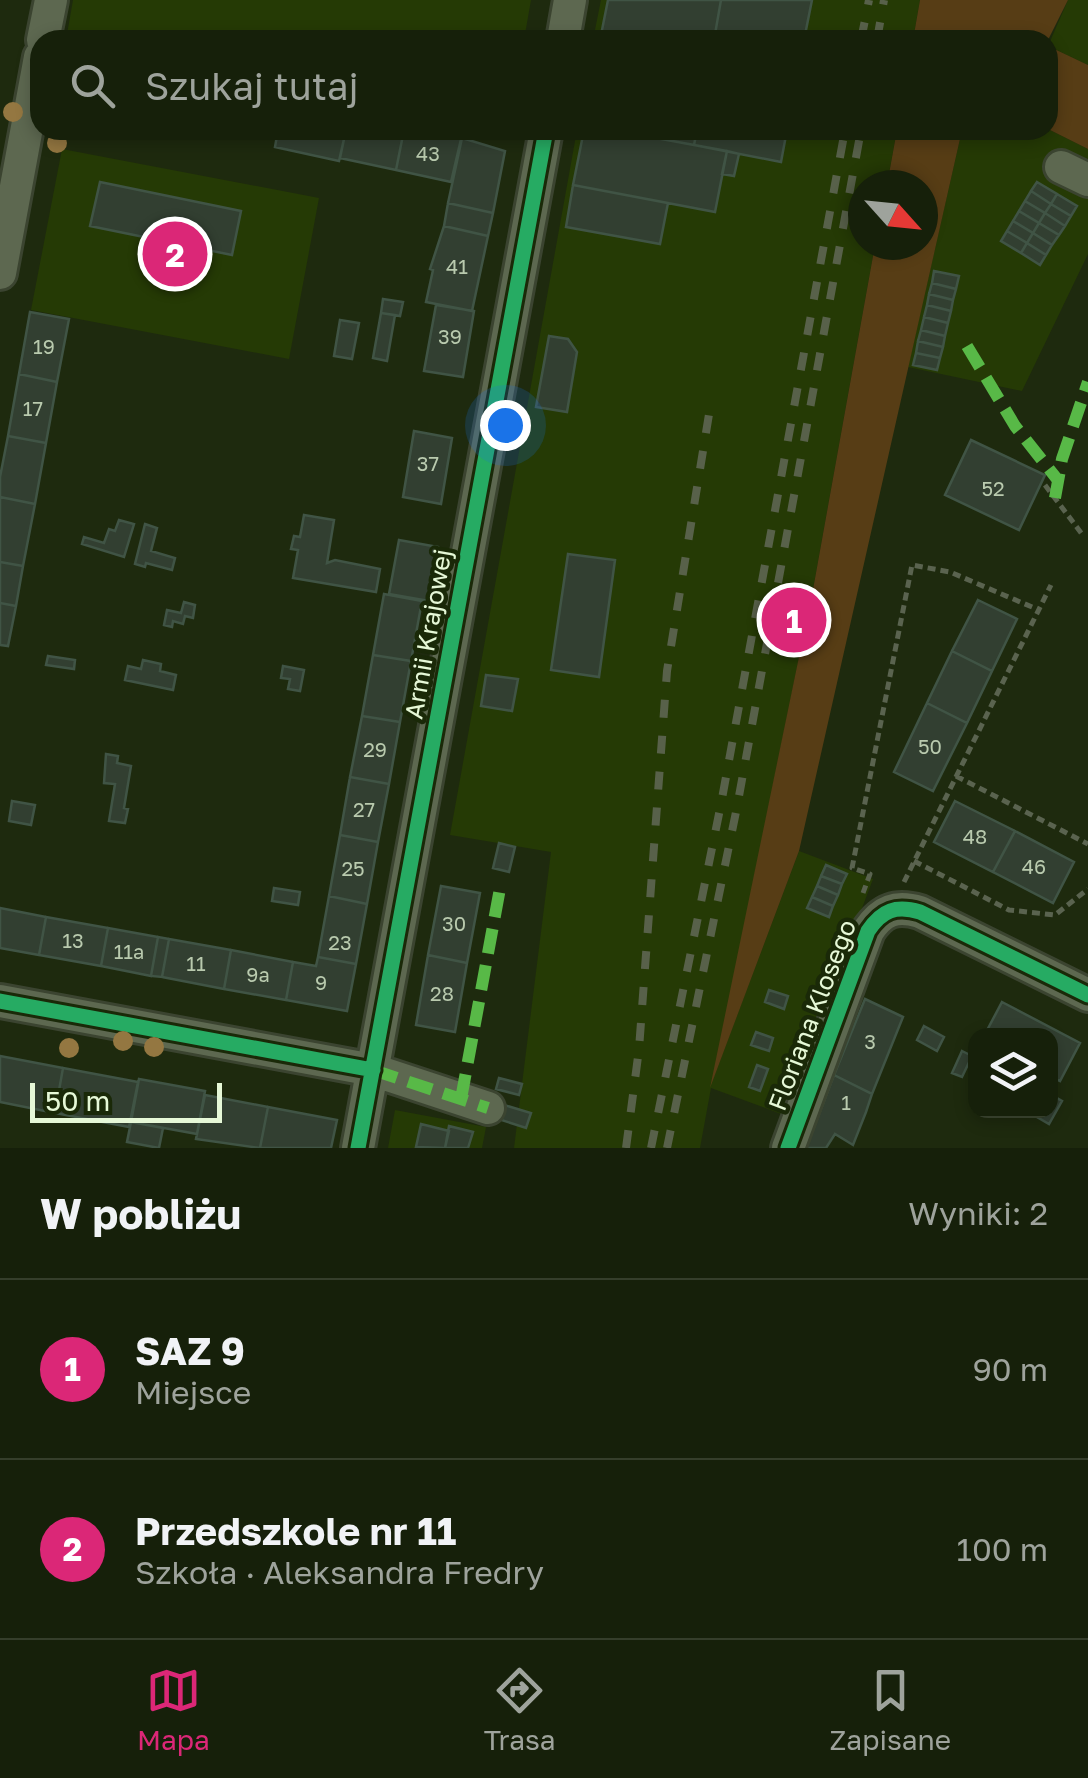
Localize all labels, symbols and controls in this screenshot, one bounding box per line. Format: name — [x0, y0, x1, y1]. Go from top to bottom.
search box — [30, 30, 1058, 140]
icon: search — [65, 58, 120, 113]
text: Szukaj tutaj — [145, 63, 359, 108]
house number: 43 — [416, 141, 440, 165]
north arrow — [848, 170, 938, 260]
pin: 2 — [142, 216, 208, 292]
house number: 41 — [446, 254, 468, 278]
house number: 39 — [438, 324, 462, 348]
house number: 19 — [33, 334, 55, 358]
house number: 17 — [23, 396, 43, 420]
your location — [480, 400, 531, 451]
house number: 37 — [417, 451, 439, 475]
house number: 52 — [981, 476, 1005, 500]
street label: Armii Krajowej — [397, 547, 458, 721]
pin: 1 — [762, 582, 826, 658]
house number: 50 — [918, 734, 942, 758]
house number: 29 — [363, 737, 387, 761]
house number: 27 — [353, 797, 375, 821]
house number: 48 — [963, 824, 987, 848]
house number: 46 — [1022, 854, 1046, 878]
house number: 25 — [341, 856, 365, 880]
house number: 30 — [442, 911, 466, 935]
street label: Floriana Klosego — [761, 915, 862, 1115]
house number: 13 — [62, 928, 84, 952]
house number: 23 — [328, 930, 352, 954]
house number: 11a — [114, 939, 144, 963]
house number: 11 — [186, 951, 206, 975]
house number: 9a — [246, 962, 270, 986]
house number: 9 — [315, 970, 327, 994]
house number: 28 — [430, 981, 454, 1005]
map controls — [968, 1028, 1058, 1118]
button: layers — [968, 1028, 1058, 1118]
house number: 3 — [864, 1029, 876, 1053]
scale bar — [30, 1078, 222, 1122]
text: 50 m — [45, 1084, 110, 1117]
house number: 1 — [841, 1090, 851, 1114]
text: W pobliżu — [40, 1188, 241, 1238]
text: Wyniki: 2 — [908, 1194, 1048, 1232]
text: SAZ 9 — [135, 1328, 245, 1373]
text: 1 — [64, 1350, 81, 1388]
text: 90 m — [972, 1350, 1048, 1388]
text: Miejsce — [135, 1373, 251, 1411]
text: Przedszkole nr 11 — [135, 1508, 456, 1553]
text: 2 — [63, 1530, 82, 1568]
text: 100 m — [956, 1530, 1048, 1568]
text: Szkoła · Aleksandra Fredry — [135, 1553, 544, 1591]
tab: Mapa — [137, 1663, 210, 1756]
tab: Trasa — [484, 1663, 556, 1756]
tab: Zapisane — [830, 1663, 951, 1756]

